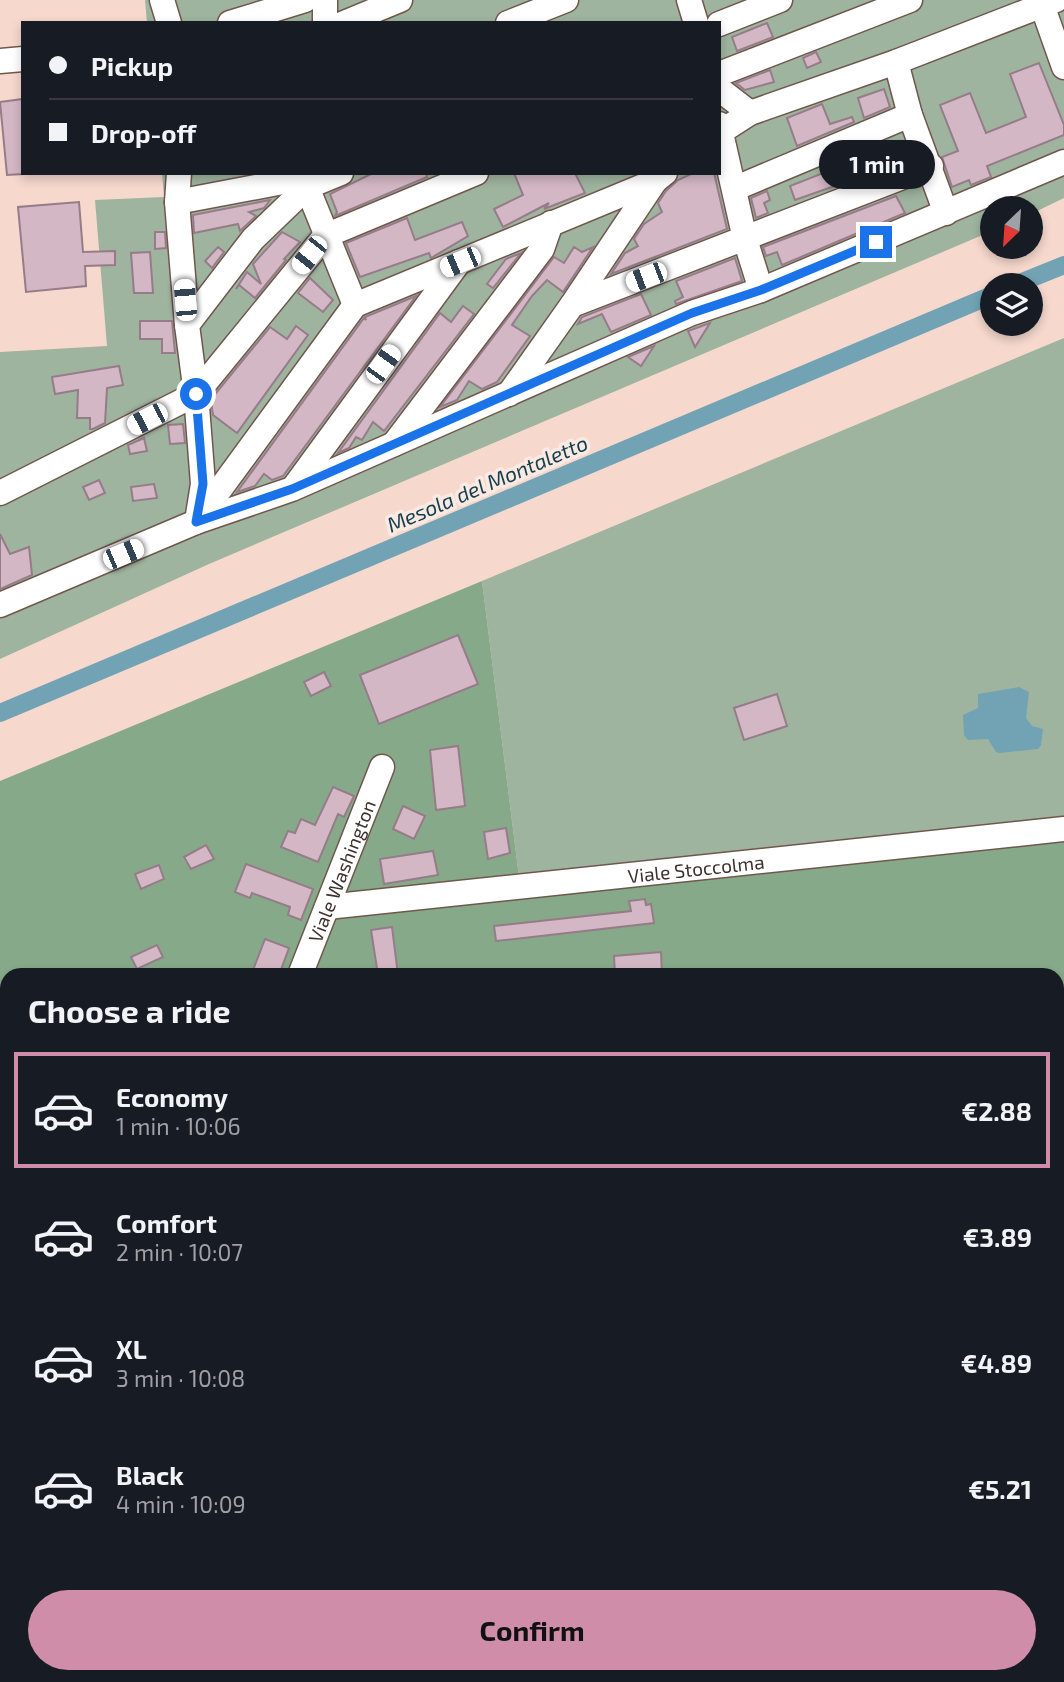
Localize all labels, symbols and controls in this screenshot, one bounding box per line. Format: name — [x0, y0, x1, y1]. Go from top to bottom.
text: Pickup — [91, 50, 173, 81]
text: Drop-off — [91, 117, 196, 148]
callout: 1 min — [818, 140, 934, 190]
text: 1 min — [849, 150, 905, 178]
north arrow — [980, 196, 1043, 259]
map controls — [980, 196, 1043, 336]
route end — [860, 226, 892, 258]
car — [288, 232, 331, 278]
car — [437, 244, 484, 280]
car — [623, 260, 670, 294]
button: layers — [980, 273, 1043, 336]
car — [173, 278, 198, 322]
car — [363, 341, 404, 387]
route start — [180, 378, 212, 410]
car — [124, 400, 171, 438]
water label: Mesola del Montaletto — [383, 429, 591, 537]
car — [100, 536, 147, 572]
street label: Viale Washington — [303, 796, 379, 945]
street label: Viale Stoccolma — [626, 849, 765, 887]
text: Choose a ride — [28, 991, 231, 1029]
icon: car — [32, 1079, 95, 1142]
text: Economy — [116, 1081, 228, 1112]
text: €2.88 — [961, 1095, 1032, 1126]
text: 1 min · 10:06 — [116, 1112, 241, 1140]
icon: car — [32, 1205, 95, 1268]
text: Comfort — [116, 1207, 217, 1238]
text: €3.89 — [963, 1221, 1032, 1252]
text: 2 min · 10:07 — [116, 1238, 243, 1266]
icon: car — [32, 1331, 95, 1394]
text: XL — [116, 1333, 147, 1364]
text: €4.89 — [961, 1347, 1032, 1378]
text: 3 min · 10:08 — [116, 1364, 245, 1392]
icon: car — [32, 1457, 95, 1520]
text: Black — [116, 1459, 184, 1490]
text: €5.21 — [968, 1473, 1032, 1504]
text: 4 min · 10:09 — [116, 1490, 246, 1518]
button: Confirm — [28, 1590, 1036, 1670]

